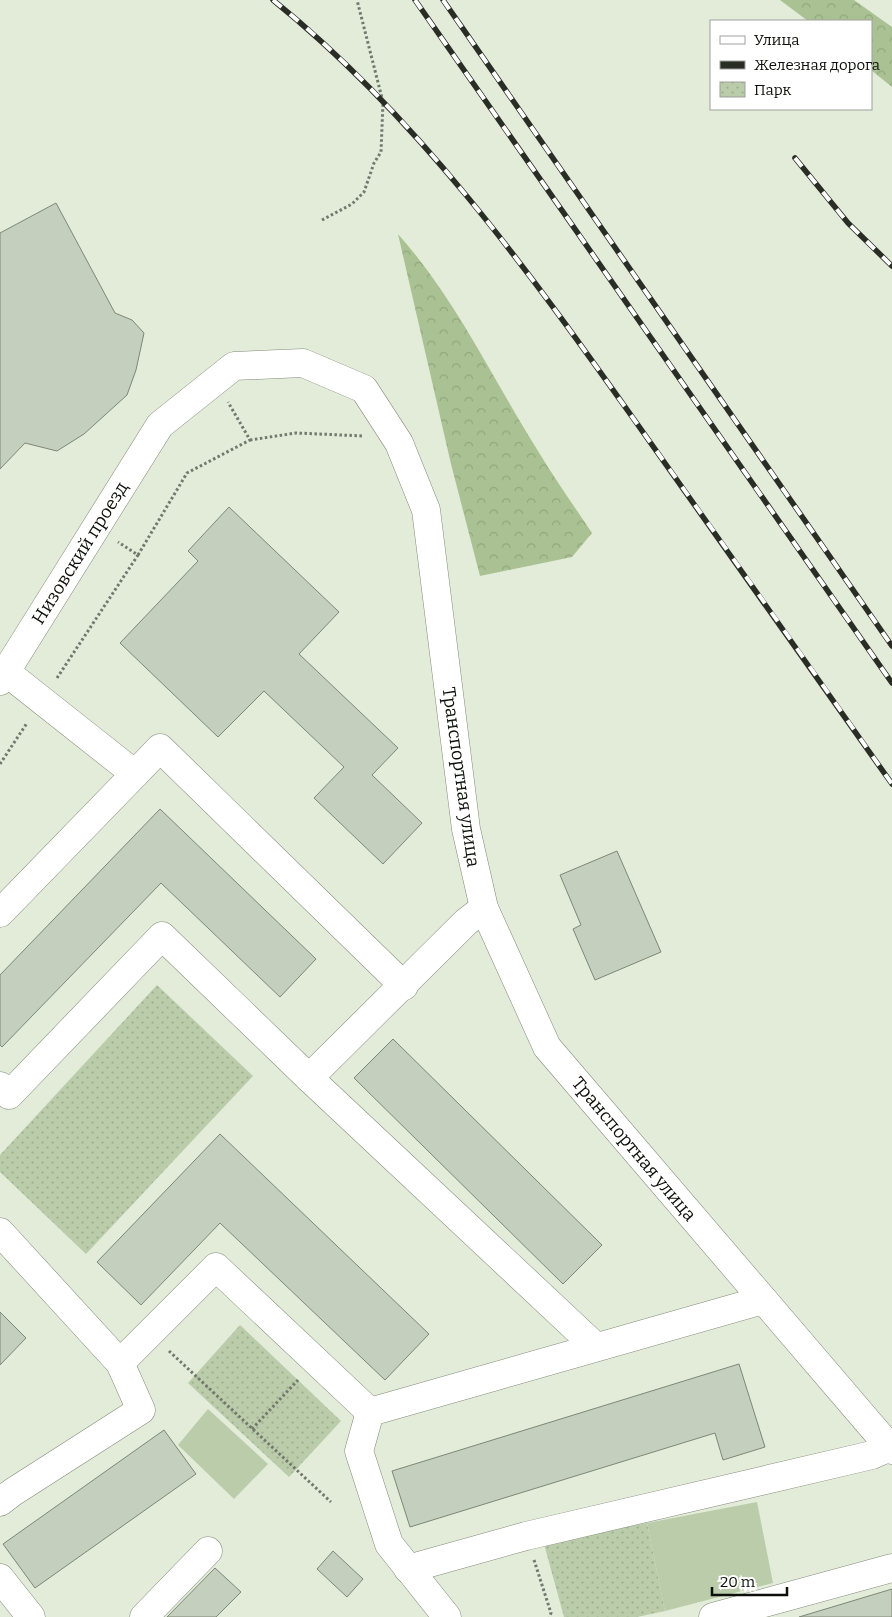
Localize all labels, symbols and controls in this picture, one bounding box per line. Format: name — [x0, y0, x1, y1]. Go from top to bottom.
legend — [710, 20, 872, 110]
text: Улица — [754, 31, 800, 49]
text: Железная дорога — [754, 56, 880, 74]
text: Парк — [754, 81, 792, 99]
street label: Низовский проезд — [27, 477, 133, 628]
street label: Транспортная улица — [437, 686, 485, 869]
street label: Транспортная улица — [567, 1072, 701, 1226]
scale bar — [712, 1564, 787, 1596]
text: 20 m — [720, 1573, 756, 1591]

